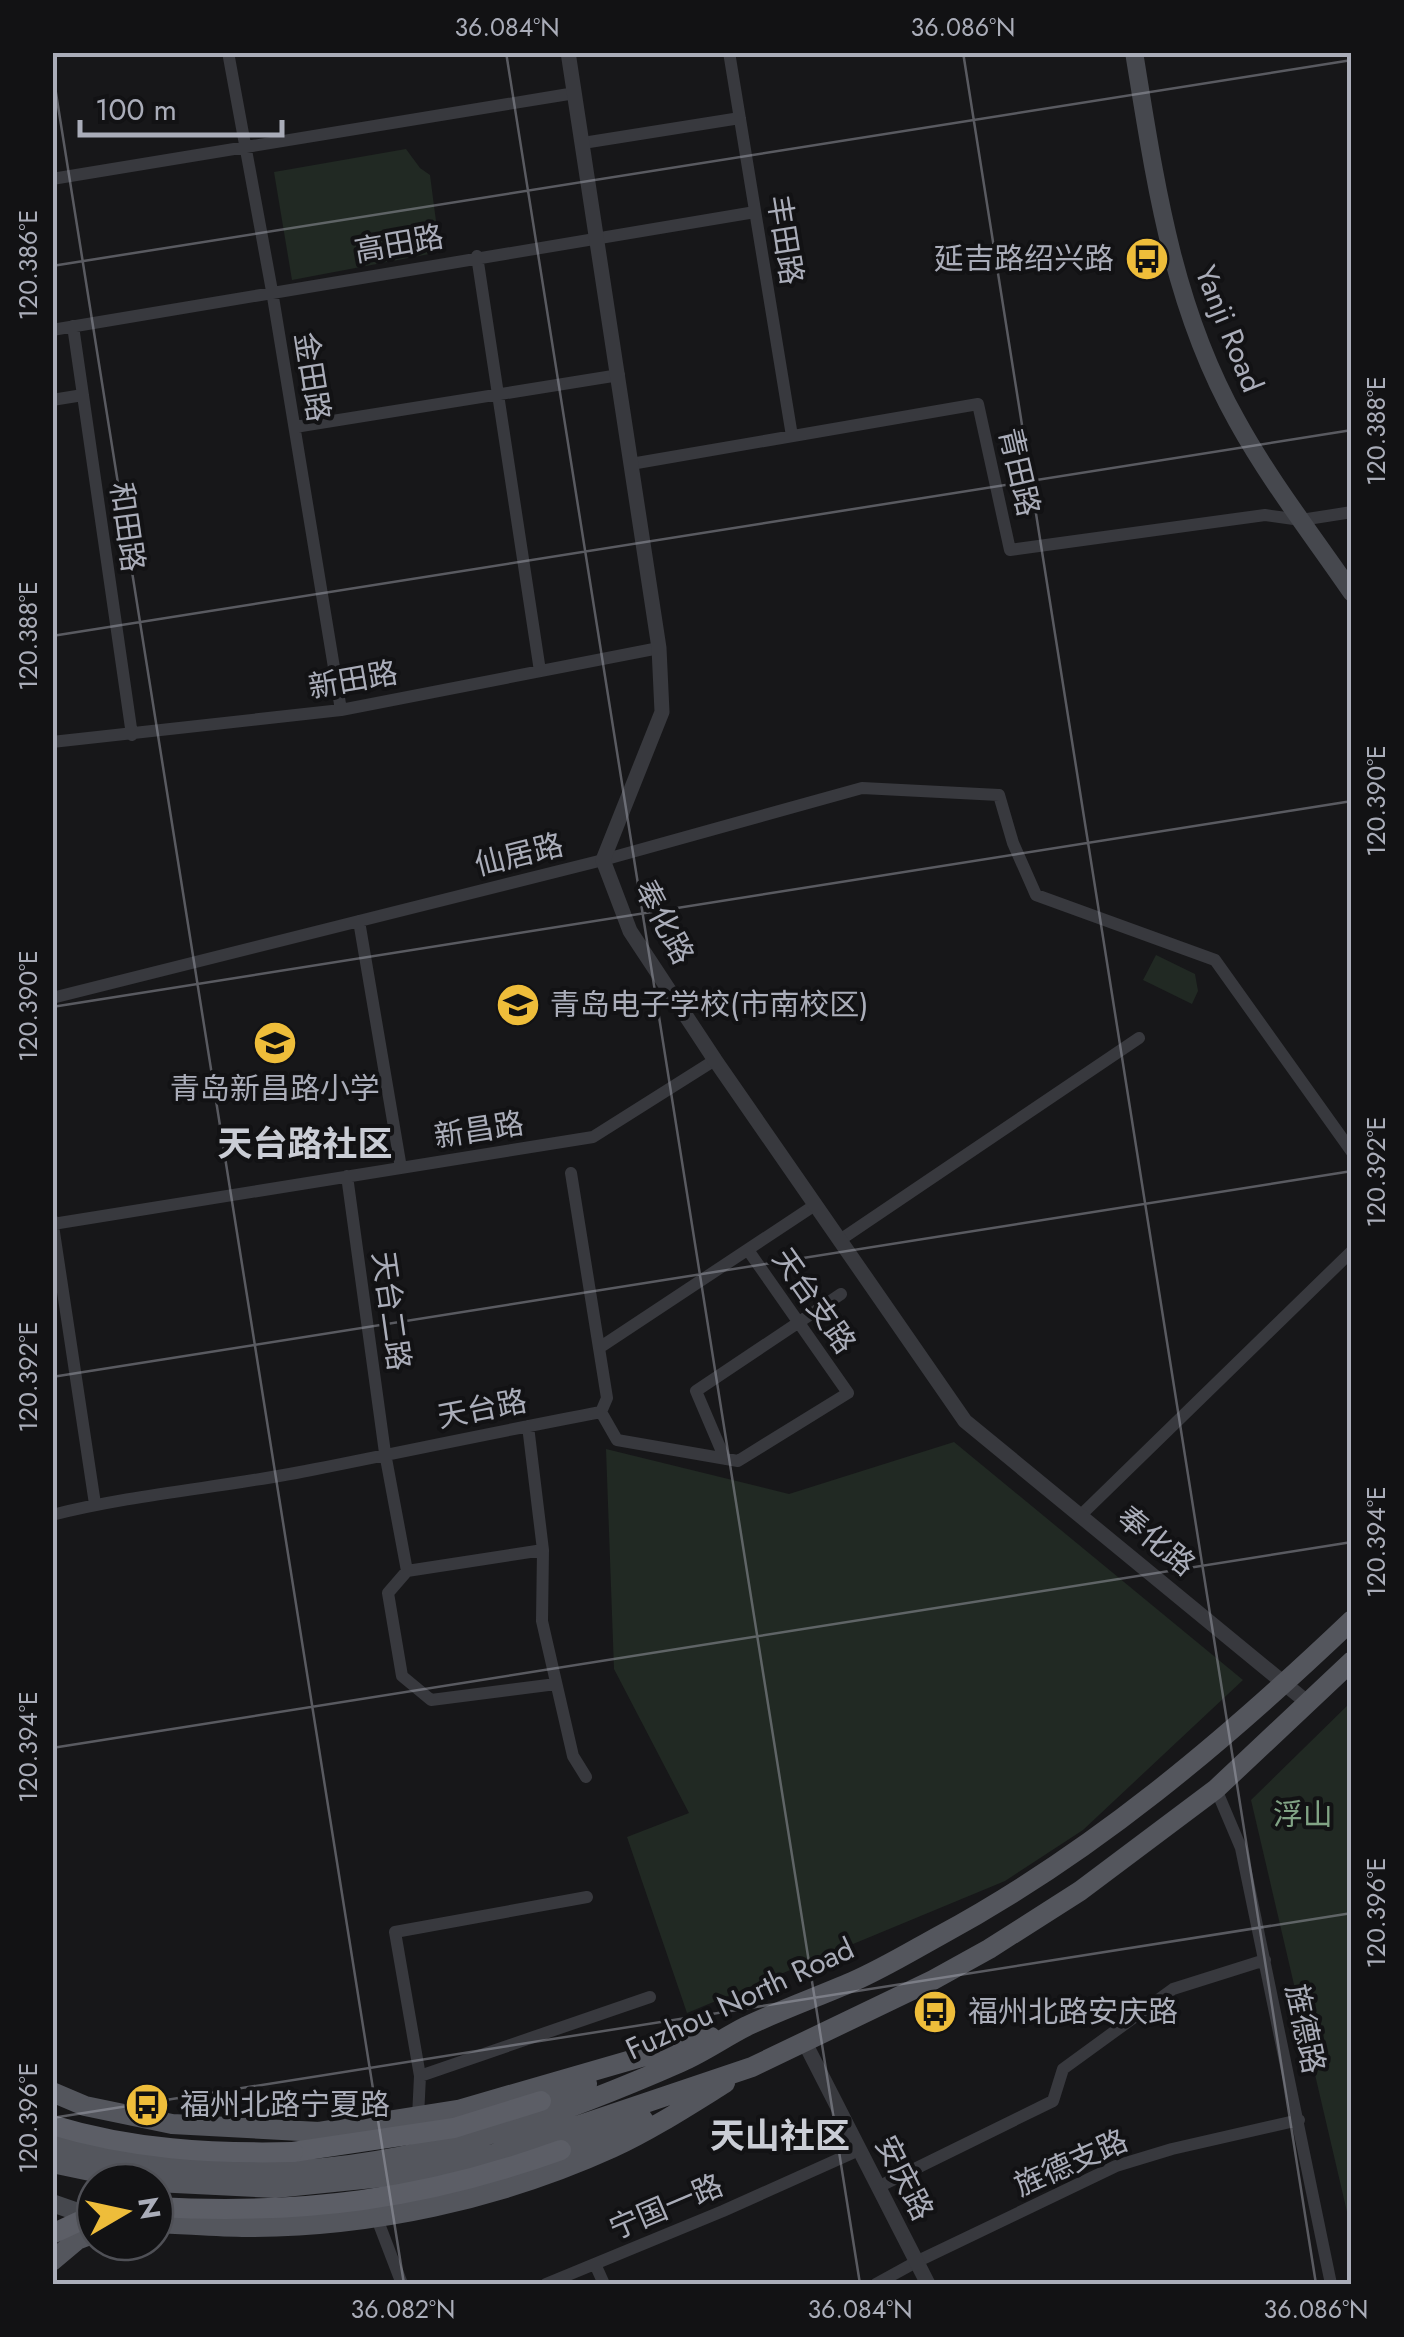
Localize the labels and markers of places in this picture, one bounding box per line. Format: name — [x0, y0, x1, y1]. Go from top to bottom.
bus stop icon: 延吉路绍兴路 — [1124, 236, 1170, 282]
place label: 延吉路绍兴路 — [934, 237, 1114, 280]
school or university icon: 青岛电子学校(市南校区) — [495, 982, 541, 1028]
place label: 青岛电子学校(市南校区) — [550, 983, 869, 1026]
school or university icon: 青岛新昌路小学 — [252, 1020, 298, 1066]
place label: 青岛新昌路小学 — [170, 1067, 380, 1110]
bus stop icon: 福州北路安庆路 — [912, 1989, 958, 2035]
place label: 福州北路安庆路 — [968, 1990, 1178, 2033]
bus stop icon: 福州北路宁夏路 — [124, 2082, 170, 2128]
place label: 福州北路宁夏路 — [180, 2083, 390, 2126]

